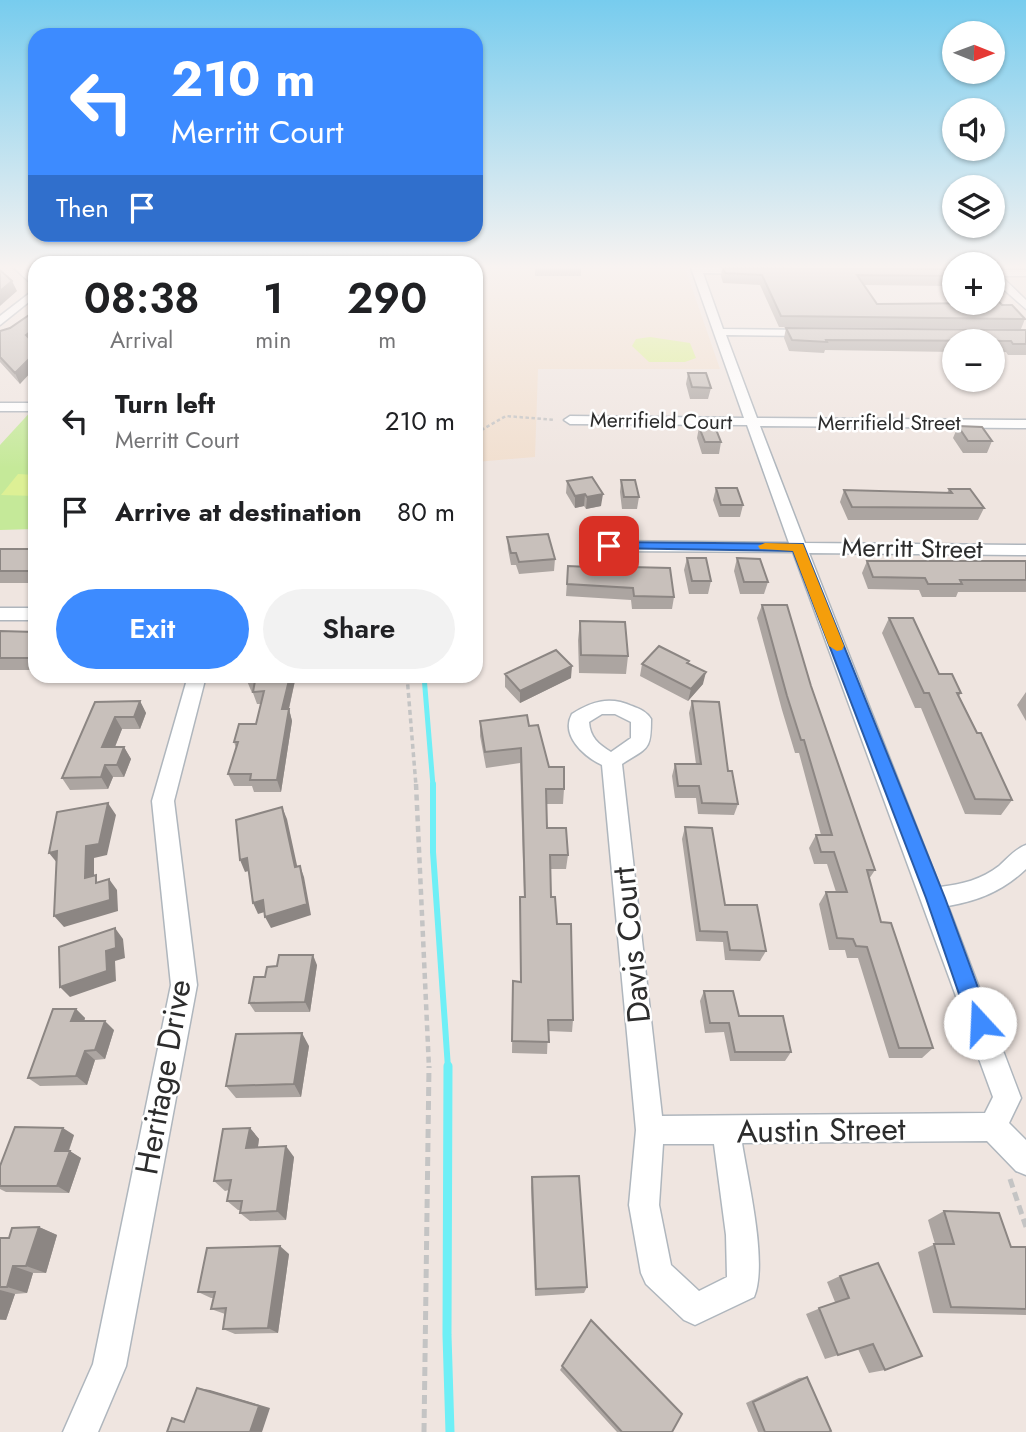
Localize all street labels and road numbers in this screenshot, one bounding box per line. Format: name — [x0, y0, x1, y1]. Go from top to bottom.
street label: Merrifield Court — [590, 405, 732, 437]
street label: Merrifield Street — [817, 408, 961, 438]
street label: Merritt Street — [841, 528, 984, 568]
street label: Davis Court — [600, 864, 662, 1025]
street label: Heritage Drive — [123, 976, 203, 1178]
street label: Austin Street — [736, 1106, 906, 1154]

